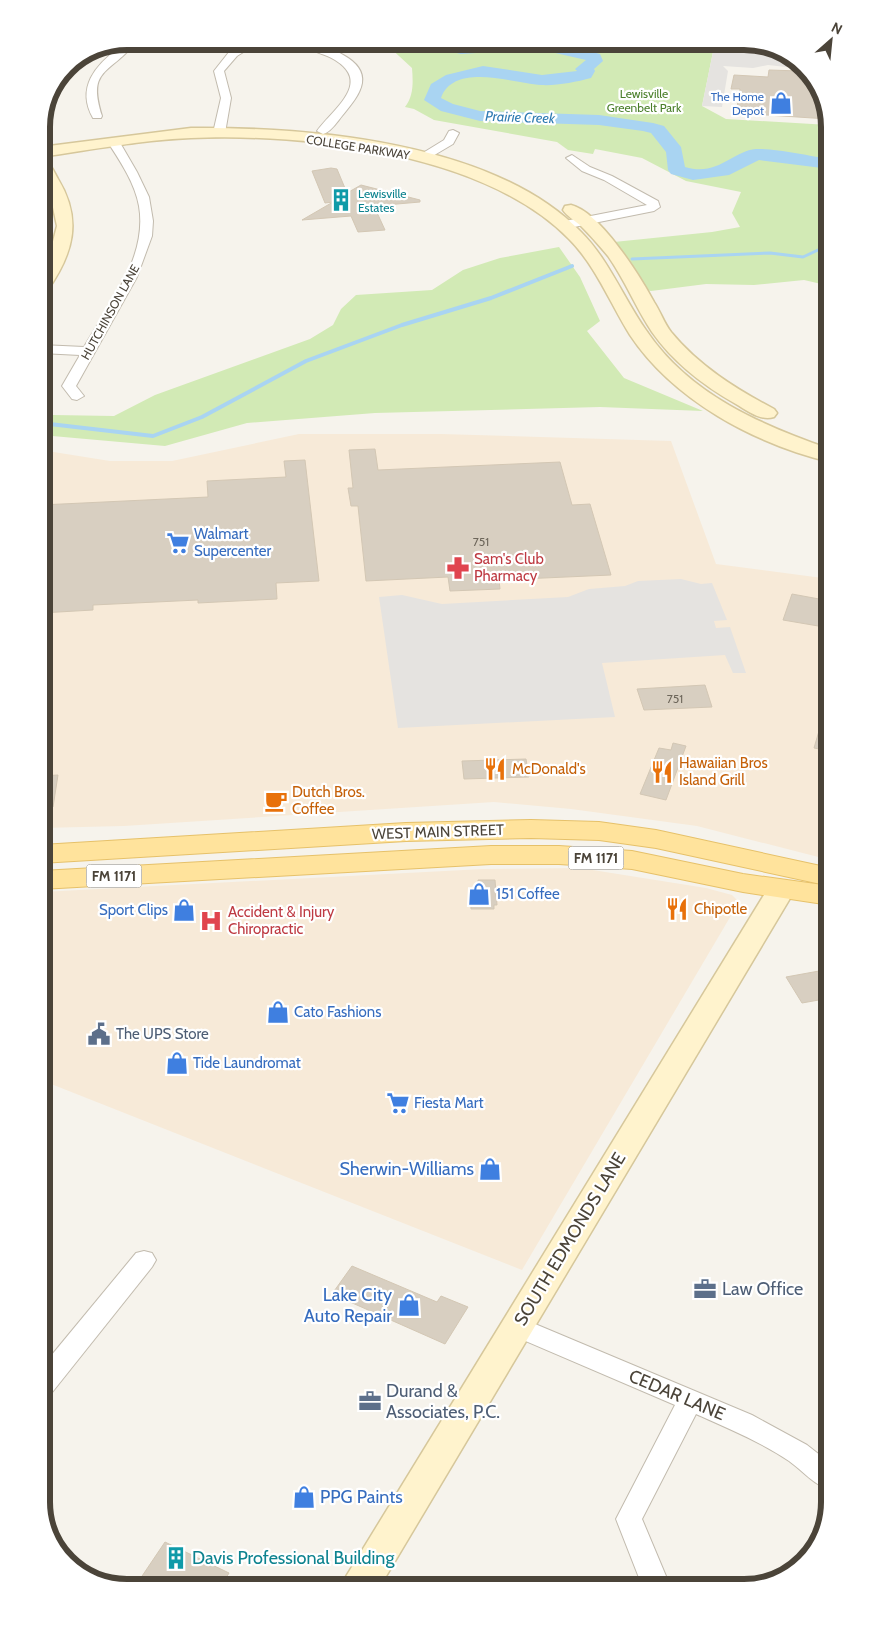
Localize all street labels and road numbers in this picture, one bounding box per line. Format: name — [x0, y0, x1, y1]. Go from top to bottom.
street label: COLLEGE PARKWAY — [305, 131, 411, 163]
street label: HUTCHINSON LANE — [78, 261, 143, 362]
street label: WEST MAIN STREET — [372, 821, 504, 843]
road number: FM 1171 — [568, 846, 624, 870]
road number: FM 1171 — [86, 864, 142, 888]
street label: SOUTH EDMONDS LANE — [510, 1148, 630, 1330]
street label: CEDAR LANE — [625, 1365, 729, 1425]

